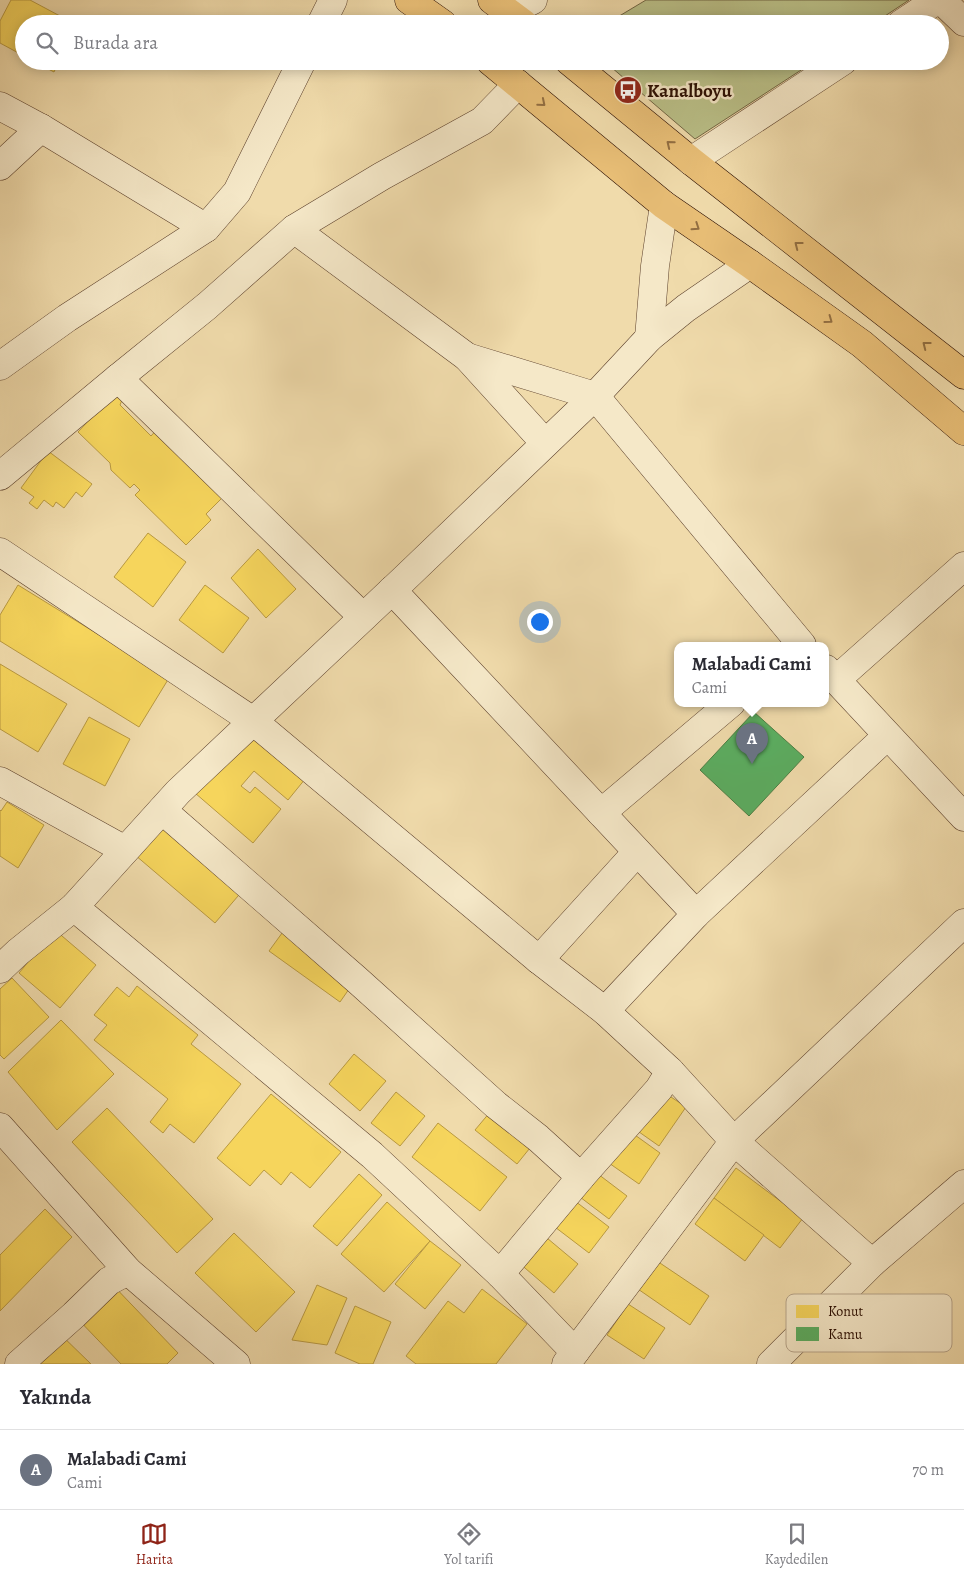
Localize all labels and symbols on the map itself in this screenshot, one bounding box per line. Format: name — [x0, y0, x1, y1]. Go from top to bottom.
bus stop icon: Kanalboyu — [613, 75, 643, 105]
place label: Kanalboyu — [647, 78, 732, 104]
one-way arrow — [536, 98, 545, 107]
one-way arrow — [667, 140, 676, 149]
one-way arrow — [690, 220, 699, 230]
one-way arrow — [795, 242, 804, 250]
one-way arrow — [823, 314, 833, 323]
one-way arrow — [923, 342, 932, 350]
your location — [527, 609, 553, 635]
pin: A — [736, 723, 768, 764]
legend — [786, 1294, 952, 1352]
text: Konut — [828, 1302, 864, 1321]
text: Kamu — [828, 1325, 863, 1344]

